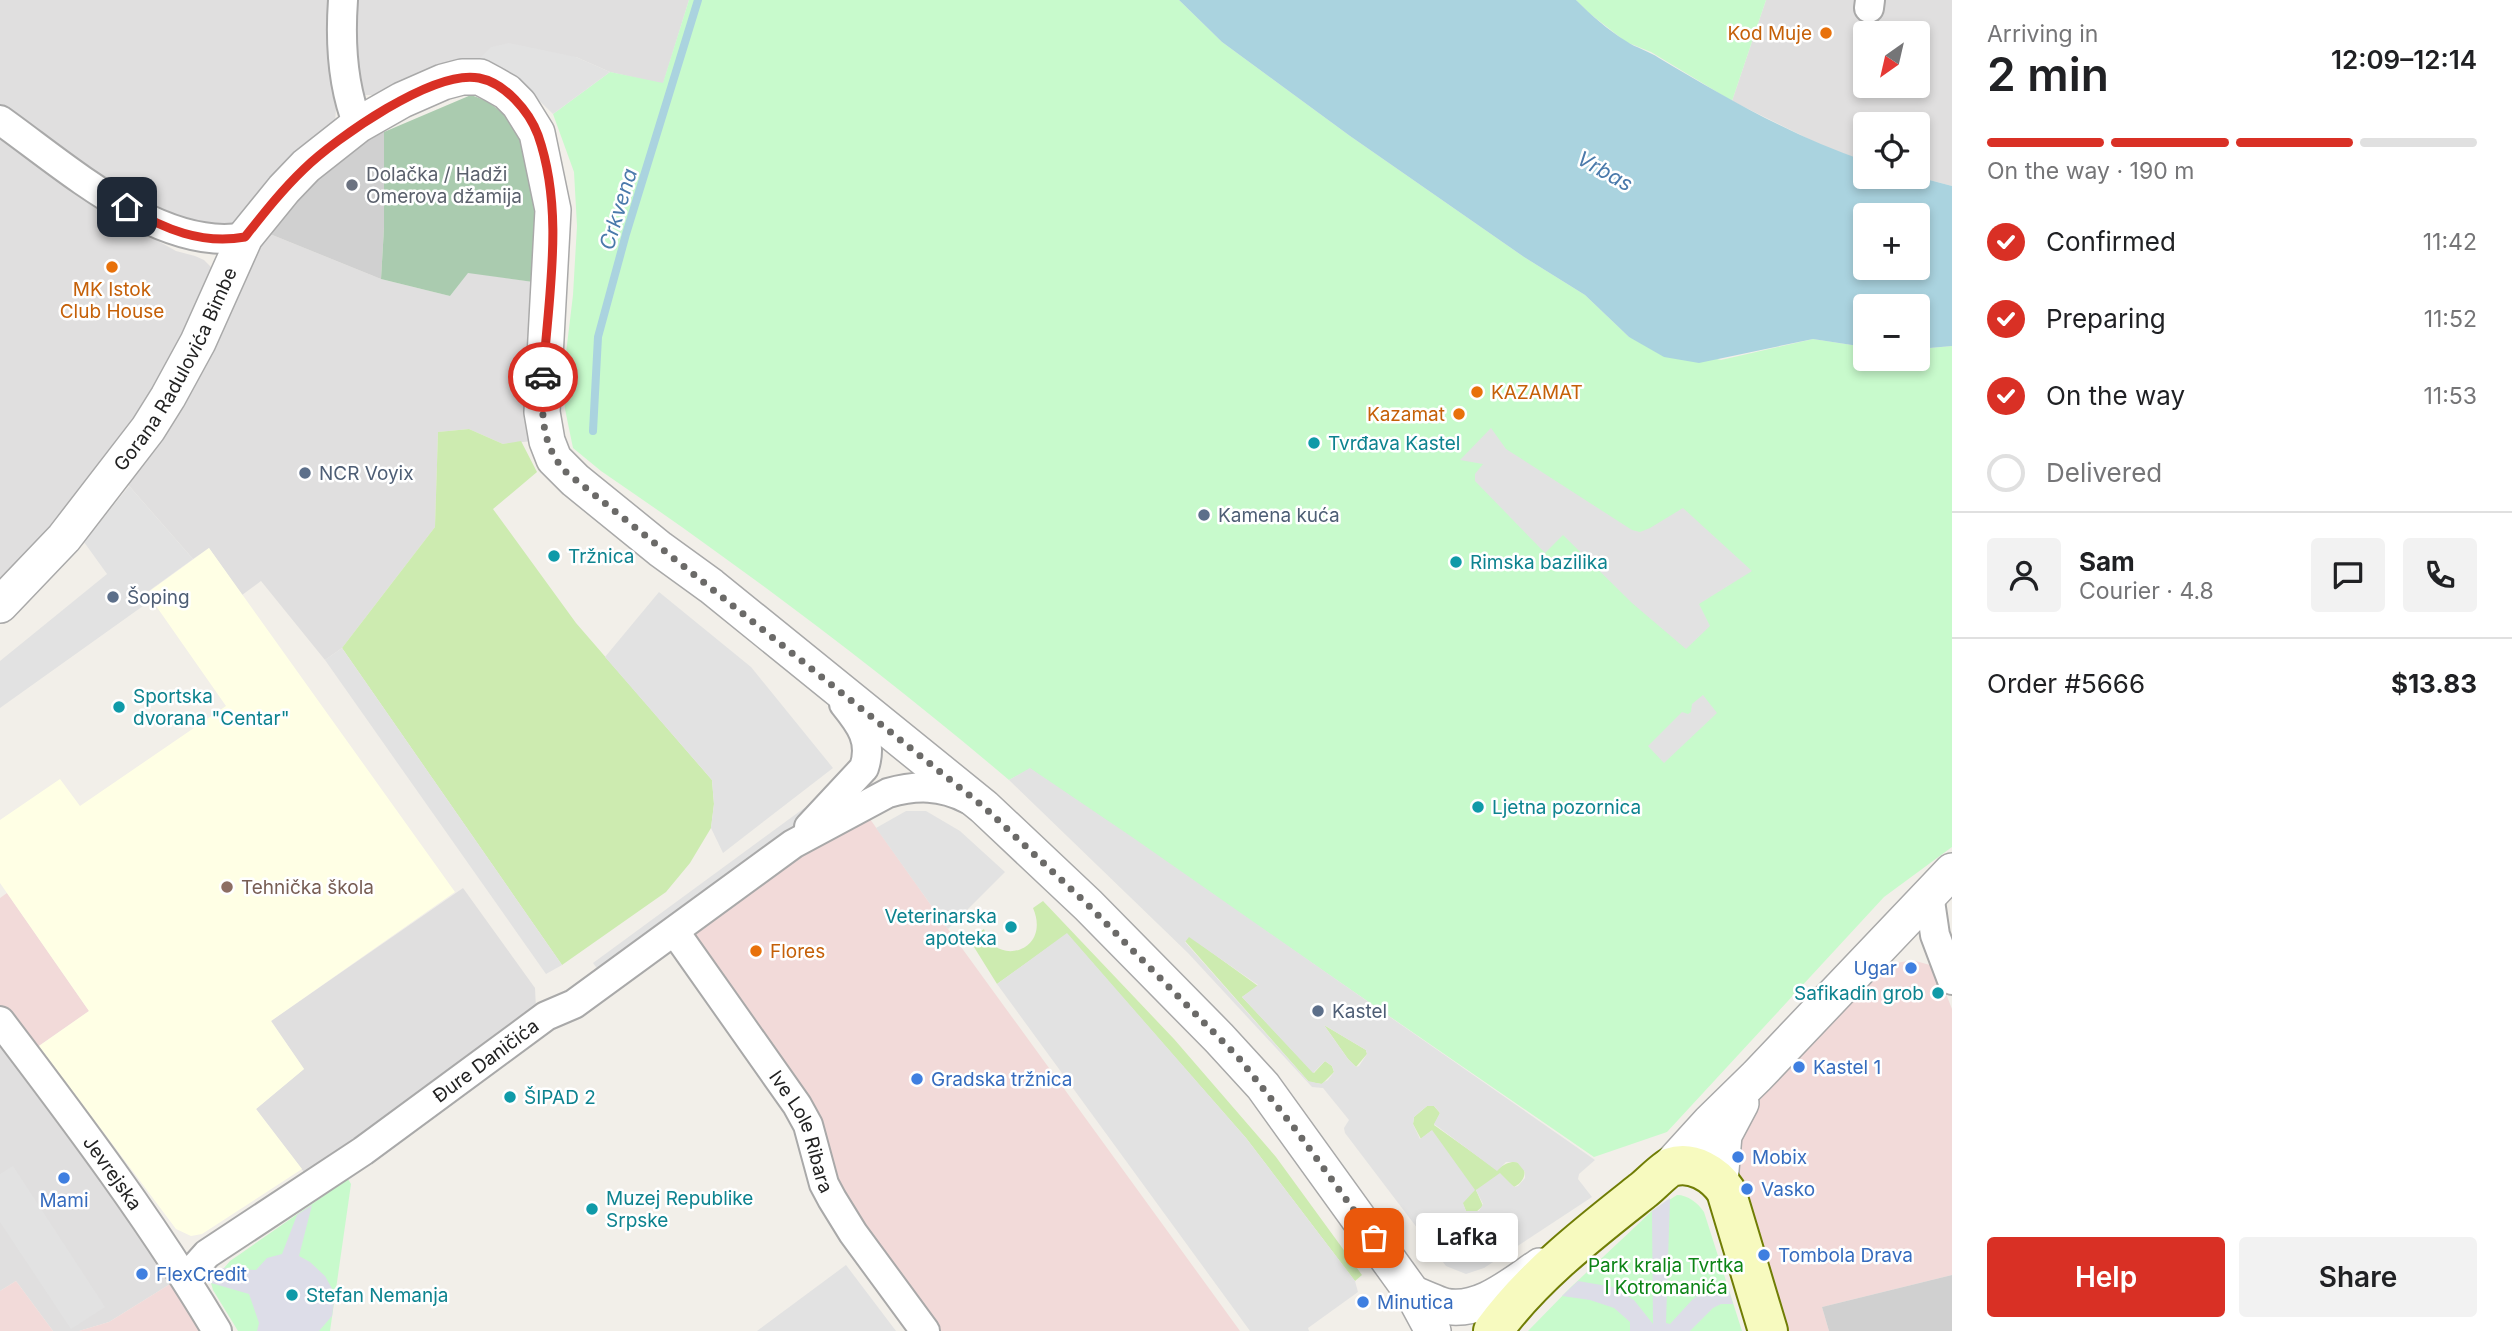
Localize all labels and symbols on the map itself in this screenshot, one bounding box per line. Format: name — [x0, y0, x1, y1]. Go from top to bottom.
north arrow — [1853, 21, 1930, 98]
place label: Kod Muje — [1728, 22, 1812, 45]
marker: Kod Muje — [1818, 25, 1834, 41]
water label: Vrbas — [1573, 146, 1637, 196]
place label: Dolačka / Hadži Omerova džamija — [366, 163, 522, 208]
water label: Crkvena — [594, 165, 642, 253]
pin — [97, 177, 157, 237]
marker: Dolačka / Hadži Omerova džamija — [344, 177, 360, 193]
marker: MK Istok Club House — [104, 259, 120, 275]
street label: Gorana Radulovića Bimbe — [109, 264, 241, 475]
place label: MK Istok Club House — [60, 278, 164, 323]
courier — [508, 342, 578, 412]
place label: KAZAMAT — [1491, 381, 1583, 404]
marker: KAZAMAT — [1469, 384, 1485, 400]
place label: Kazamat — [1367, 403, 1445, 426]
marker: Kazamat — [1451, 406, 1467, 422]
place label: Tvrđava Kastel — [1328, 432, 1460, 455]
marker: Tvrđava Kastel — [1306, 435, 1322, 451]
place label: NCR Voyix — [319, 462, 414, 485]
marker: NCR Voyix — [297, 465, 313, 481]
place label: Kamena kuća — [1218, 504, 1340, 527]
marker: Kamena kuća — [1196, 507, 1212, 523]
place label: Tržnica — [568, 545, 634, 568]
marker: Tržnica — [546, 548, 562, 564]
place label: Rimska bazilika — [1470, 551, 1608, 574]
marker: Rimska bazilika — [1448, 554, 1464, 570]
place label: Šoping — [127, 586, 190, 609]
marker: Šoping — [105, 589, 121, 605]
place label: Sportska dvorana "Centar" — [133, 685, 290, 730]
marker: Sportska dvorana "Centar" — [111, 699, 127, 715]
place label: Ljetna pozornica — [1492, 796, 1641, 819]
marker: Ljetna pozornica — [1470, 799, 1486, 815]
place label: Tehnička škola — [241, 876, 374, 899]
marker: Tehnička škola — [219, 879, 235, 895]
place label: Veterinarska apoteka — [884, 905, 997, 950]
marker: Veterinarska apoteka — [1003, 919, 1019, 935]
place label: Flores — [770, 940, 825, 963]
marker: Flores — [748, 943, 764, 959]
place label: Ugar — [1853, 957, 1897, 980]
marker: Ugar — [1903, 960, 1919, 976]
place label: Safikadin grob — [1794, 982, 1924, 1005]
marker: Safikadin grob — [1930, 985, 1946, 1001]
place label: Kastel — [1332, 1000, 1387, 1023]
marker: Kastel — [1310, 1003, 1326, 1019]
street label: Đure Daničića — [428, 1014, 543, 1107]
place label: Kastel 1 — [1813, 1056, 1881, 1079]
marker: Kastel 1 — [1791, 1059, 1807, 1075]
street label: Ive Lole Ribara — [765, 1066, 838, 1197]
place label: Gradska tržnica — [931, 1068, 1073, 1091]
marker: Gradska tržnica — [909, 1071, 925, 1087]
place label: ŠIPAD 2 — [524, 1086, 596, 1109]
marker: ŠIPAD 2 — [502, 1089, 518, 1105]
street label: Jevrejska — [78, 1131, 147, 1214]
place label: Mobix — [1752, 1146, 1807, 1169]
marker: Mobix — [1730, 1149, 1746, 1165]
marker: Mami — [56, 1170, 72, 1186]
place label: Vasko — [1761, 1178, 1815, 1201]
marker: Vasko — [1739, 1181, 1755, 1197]
place label: Muzej Republike Srpske — [606, 1187, 753, 1232]
place label: Mami — [39, 1189, 89, 1212]
marker: Muzej Republike Srpske — [584, 1201, 600, 1217]
pin — [1344, 1208, 1404, 1268]
callout: Lafka — [1416, 1214, 1518, 1262]
place label: Tombola Drava — [1778, 1244, 1913, 1267]
marker: Tombola Drava — [1756, 1247, 1772, 1263]
park label: Park kralja Tvrtka I Kotromanića — [1588, 1254, 1744, 1299]
place label: FlexCredit — [156, 1263, 247, 1286]
marker: FlexCredit — [134, 1266, 150, 1282]
place label: Stefan Nemanja — [306, 1284, 448, 1307]
marker: Stefan Nemanja — [284, 1287, 300, 1303]
place label: Minutica — [1377, 1291, 1454, 1314]
marker: Minutica — [1355, 1294, 1371, 1310]

